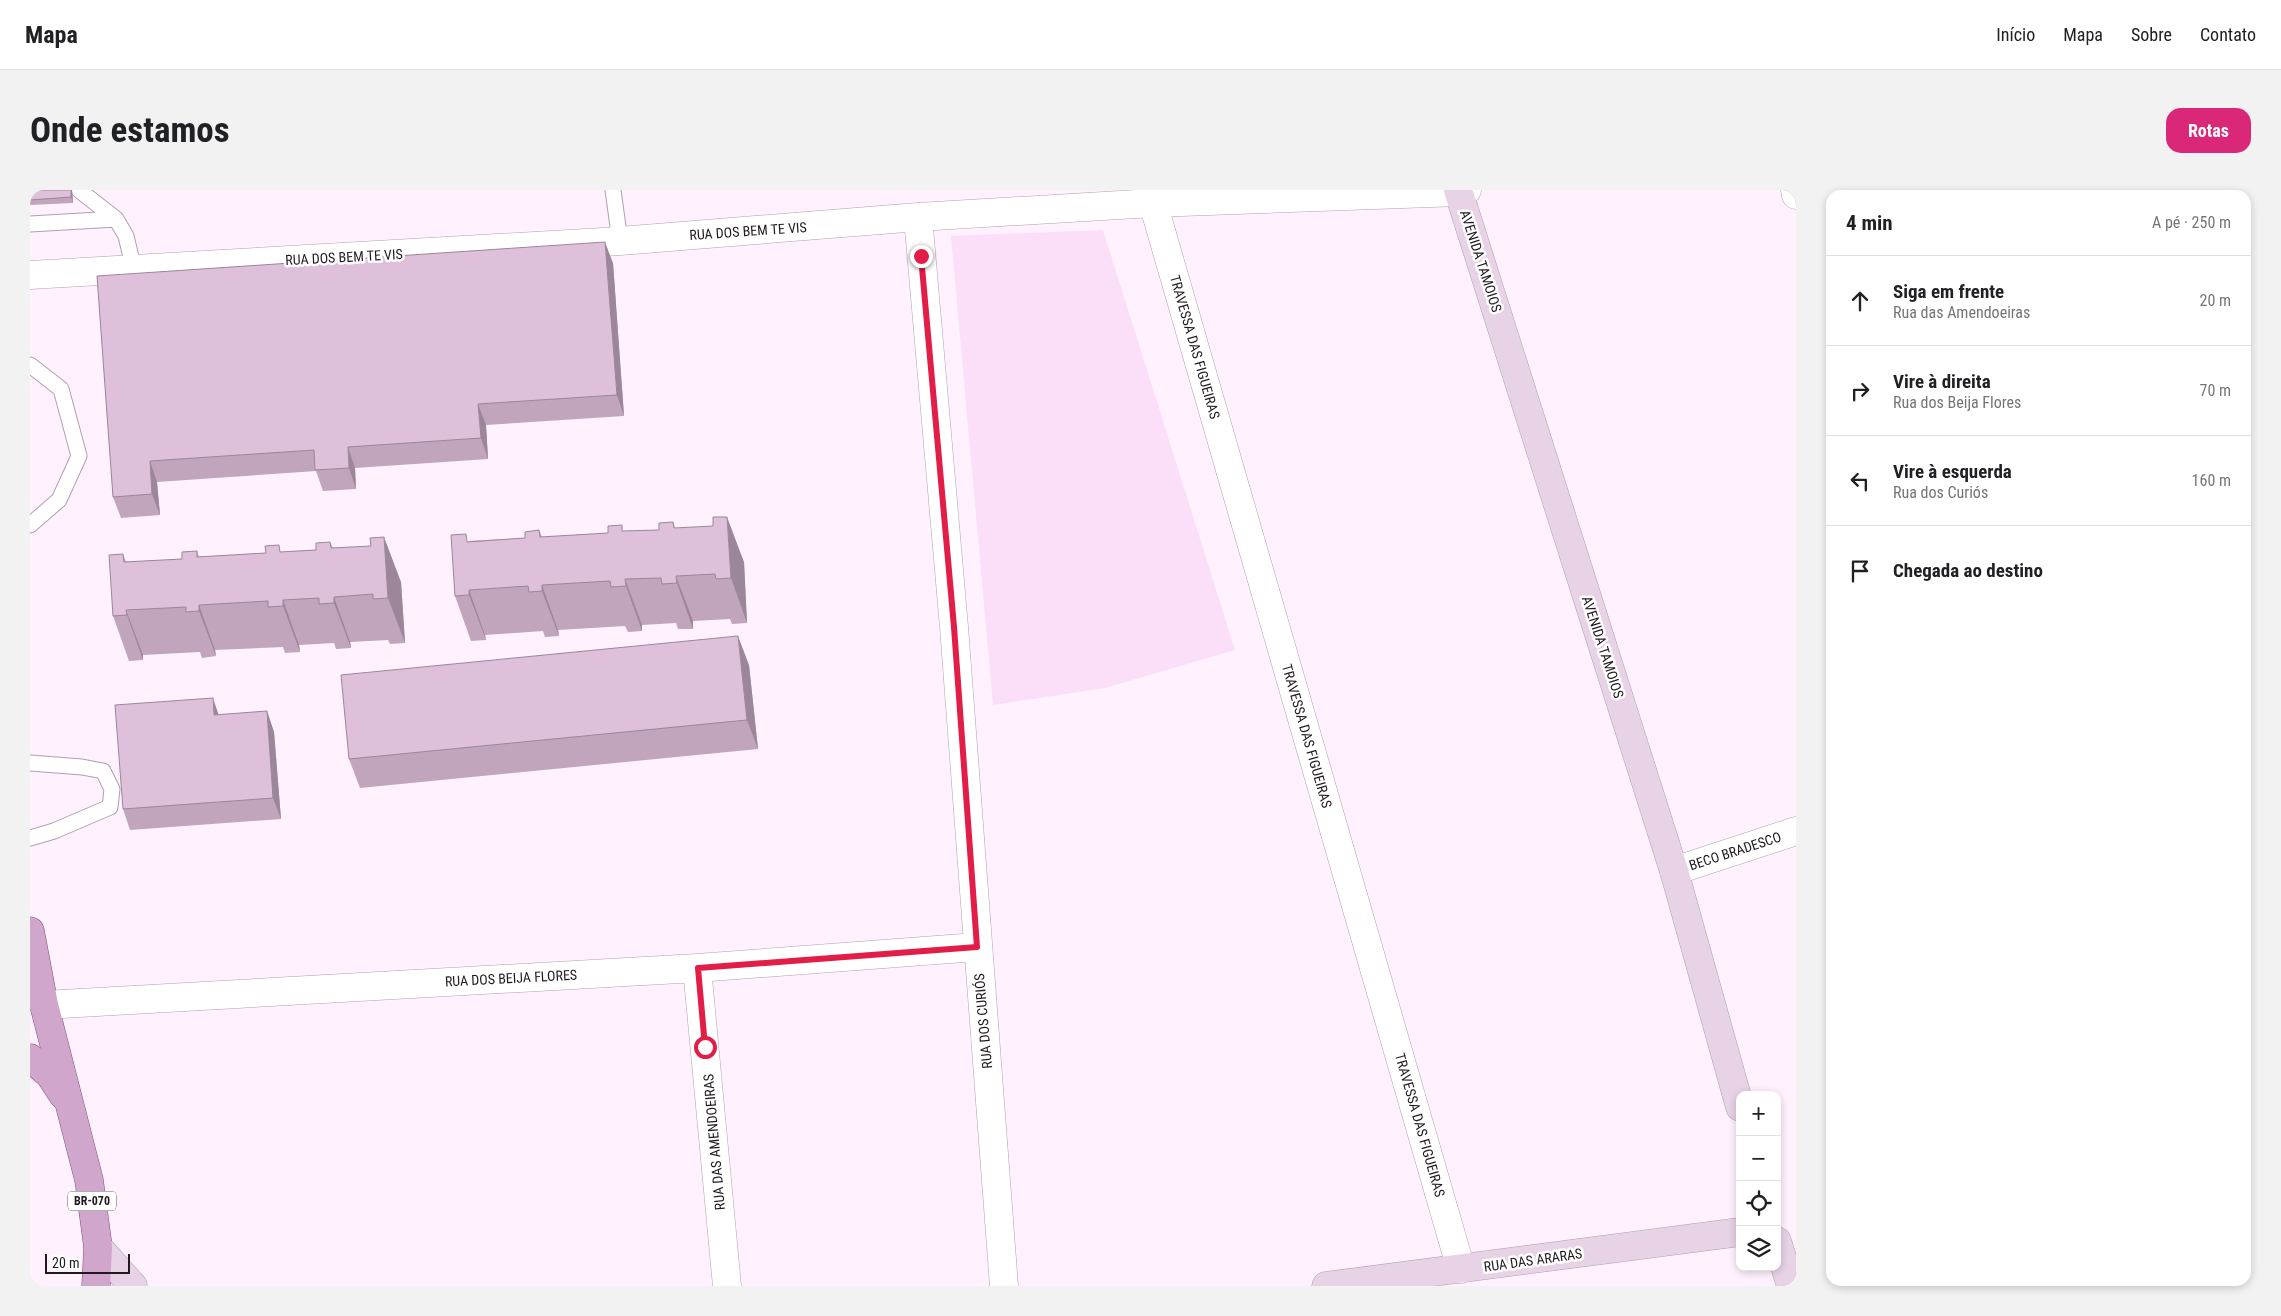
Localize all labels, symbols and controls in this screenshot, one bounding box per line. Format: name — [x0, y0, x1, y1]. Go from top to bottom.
text: Mapa — [25, 21, 78, 49]
text: Início — [1996, 24, 2035, 45]
text: Mapa — [2063, 24, 2103, 45]
text: Sobre — [2131, 24, 2172, 45]
text: Contato — [2200, 24, 2256, 45]
button: Rotas — [2166, 108, 2251, 153]
text: Onde estamos — [30, 110, 230, 151]
street label: AVENIDA TAMOIOS — [1457, 208, 1505, 314]
text: 4 min — [1846, 211, 1893, 235]
text: A pé · 250 m — [2152, 213, 2231, 232]
street label: RUA DOS BEM TE VIS — [689, 219, 807, 243]
route end — [910, 245, 933, 268]
street label: RUA DOS BEM TE VIS — [285, 246, 403, 268]
street label: TRAVESSA DAS FIGUEIRAS — [1167, 273, 1223, 421]
text: Siga em frente — [1893, 280, 2004, 303]
icon: ahead — [1846, 287, 1874, 315]
text: 20 m — [2199, 291, 2231, 310]
text: Rua das Amendoeiras — [1893, 303, 2030, 322]
text: Vire à direita — [1893, 370, 1991, 393]
icon: right — [1846, 377, 1874, 405]
text: 70 m — [2199, 381, 2231, 400]
text: Rua dos Beija Flores — [1893, 393, 2021, 412]
text: Vire à esquerda — [1893, 460, 2012, 483]
icon: left — [1846, 467, 1874, 495]
text: 160 m — [2192, 471, 2231, 490]
text: Rua dos Curiós — [1893, 483, 1988, 502]
icon: arrive — [1846, 557, 1874, 585]
text: Chegada ao destino — [1893, 559, 2043, 582]
street label: AVENIDA TAMOIOS — [1579, 594, 1627, 700]
street label: TRAVESSA DAS FIGUEIRAS — [1279, 662, 1335, 810]
street label: BECO BRADESCO — [1687, 829, 1783, 873]
street label: RUA DOS BEIJA FLORES — [445, 967, 577, 989]
street label: RUA DOS CURIÓS — [970, 973, 995, 1069]
route start — [694, 1036, 717, 1059]
street label: TRAVESSA DAS FIGUEIRAS — [1392, 1051, 1448, 1199]
street label: RUA DAS AMENDOEIRAS — [700, 1073, 728, 1211]
map controls — [1736, 1091, 1781, 1271]
button: + — [1736, 1091, 1781, 1136]
button: − — [1736, 1136, 1781, 1181]
button: locate — [1736, 1181, 1781, 1226]
road number: BR-070 — [68, 1191, 116, 1210]
button: layers — [1736, 1226, 1781, 1271]
street label: RUA DAS ARARAS — [1483, 1245, 1583, 1275]
scale bar — [45, 1251, 130, 1274]
text: 20 m — [52, 1255, 80, 1271]

